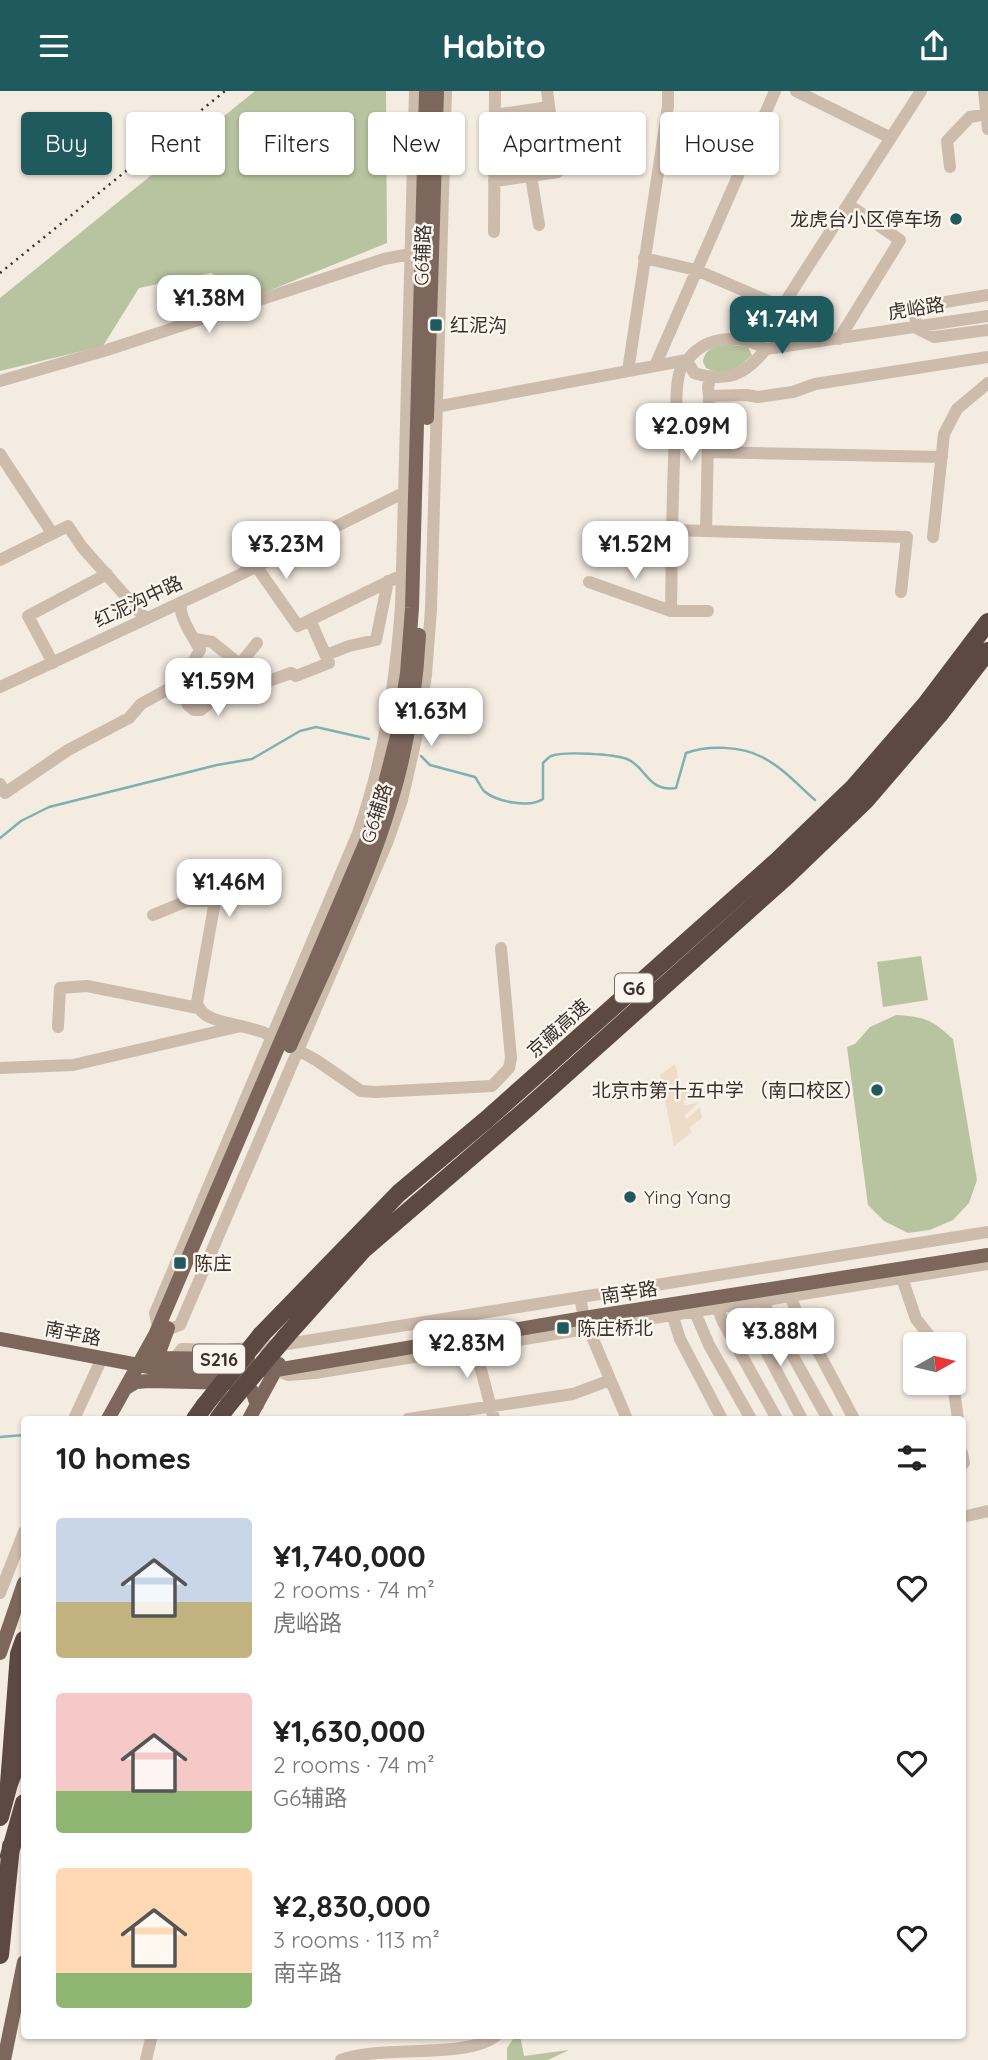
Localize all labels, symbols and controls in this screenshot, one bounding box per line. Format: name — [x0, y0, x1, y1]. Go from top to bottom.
text: Habito — [442, 26, 546, 66]
icon: menu — [35, 27, 73, 65]
icon: share — [915, 27, 953, 65]
chip: Buy — [21, 112, 112, 175]
chip: Rent — [126, 112, 225, 175]
chip: Filters — [239, 112, 354, 175]
chip: New — [368, 112, 465, 175]
chip: Apartment — [479, 112, 646, 175]
chip: House — [660, 112, 779, 175]
place label: 龙虎台小区停车场 — [790, 207, 942, 231]
marker: 龙虎台小区停车场 — [948, 211, 964, 227]
street label: G6辅路 — [409, 224, 435, 286]
pin: ¥1.38M — [152, 275, 266, 335]
text: ¥1.38M — [173, 283, 245, 312]
street label: 虎峪路 — [886, 292, 946, 324]
pin: ¥1.74M — [725, 296, 839, 356]
text: ¥1.74M — [746, 304, 818, 333]
place label: 红泥沟 — [450, 313, 507, 337]
marker: 红泥沟 — [428, 317, 444, 333]
pin: ¥2.09M — [634, 403, 748, 463]
text: ¥2.09M — [652, 411, 730, 440]
pin: ¥3.23M — [229, 521, 343, 581]
pin: ¥1.52M — [578, 521, 692, 581]
text: ¥3.23M — [248, 529, 324, 558]
text: ¥1.52M — [598, 529, 672, 558]
street label: 红泥沟中路 — [90, 570, 186, 632]
pin: ¥1.59M — [161, 659, 275, 718]
text: ¥1.59M — [181, 666, 255, 695]
pin: ¥1.63M — [374, 689, 488, 748]
text: ¥1.63M — [395, 696, 467, 725]
street label: G6辅路 — [355, 780, 397, 846]
pin: ¥1.46M — [172, 859, 286, 919]
text: ¥1.46M — [193, 867, 265, 896]
road number: G6 — [615, 973, 653, 1003]
street label: 京藏高速 — [522, 994, 594, 1062]
place label: 北京市第十五中学 （南口校区） — [592, 1078, 863, 1102]
marker: 北京市第十五中学 （南口校区） — [869, 1082, 885, 1098]
place label: Ying Yang — [644, 1185, 731, 1209]
marker: Ying Yang — [622, 1189, 638, 1205]
place label: 陈庄 — [194, 1251, 232, 1275]
marker: 陈庄 — [172, 1255, 188, 1271]
street label: 南辛路 — [599, 1276, 659, 1308]
pin: ¥3.88M — [723, 1309, 837, 1368]
street label: 南辛路 — [43, 1316, 103, 1350]
place label: 陈庄桥北 — [577, 1316, 653, 1340]
text: ¥3.88M — [742, 1316, 818, 1345]
marker: 陈庄桥北 — [555, 1320, 571, 1336]
pin: ¥2.83M — [410, 1321, 524, 1380]
text: ¥2.83M — [429, 1328, 505, 1357]
north arrow — [903, 1332, 966, 1395]
map controls — [903, 1332, 966, 1395]
road number: S216 — [193, 1345, 245, 1373]
text: 10 homes — [56, 1439, 191, 1477]
icon: filters — [893, 1439, 931, 1477]
text: ¥1,740,000 — [273, 1537, 426, 1575]
icon: home — [112, 1546, 196, 1630]
icon: heart — [893, 1569, 931, 1607]
text: 2 rooms · 74 m² — [273, 1575, 435, 1604]
text: 虎峪路 — [273, 1608, 342, 1637]
text: ¥1,630,000 — [273, 1712, 425, 1750]
icon: home — [112, 1721, 196, 1805]
icon: heart — [893, 1744, 931, 1782]
text: 2 rooms · 74 m² — [273, 1750, 435, 1779]
text: G6辅路 — [273, 1783, 347, 1812]
text: ¥2,830,000 — [273, 1887, 431, 1925]
icon: home — [112, 1896, 196, 1980]
icon: heart — [893, 1919, 931, 1957]
text: 3 rooms · 113 m² — [273, 1925, 440, 1954]
text: 南辛路 — [273, 1958, 342, 1987]

